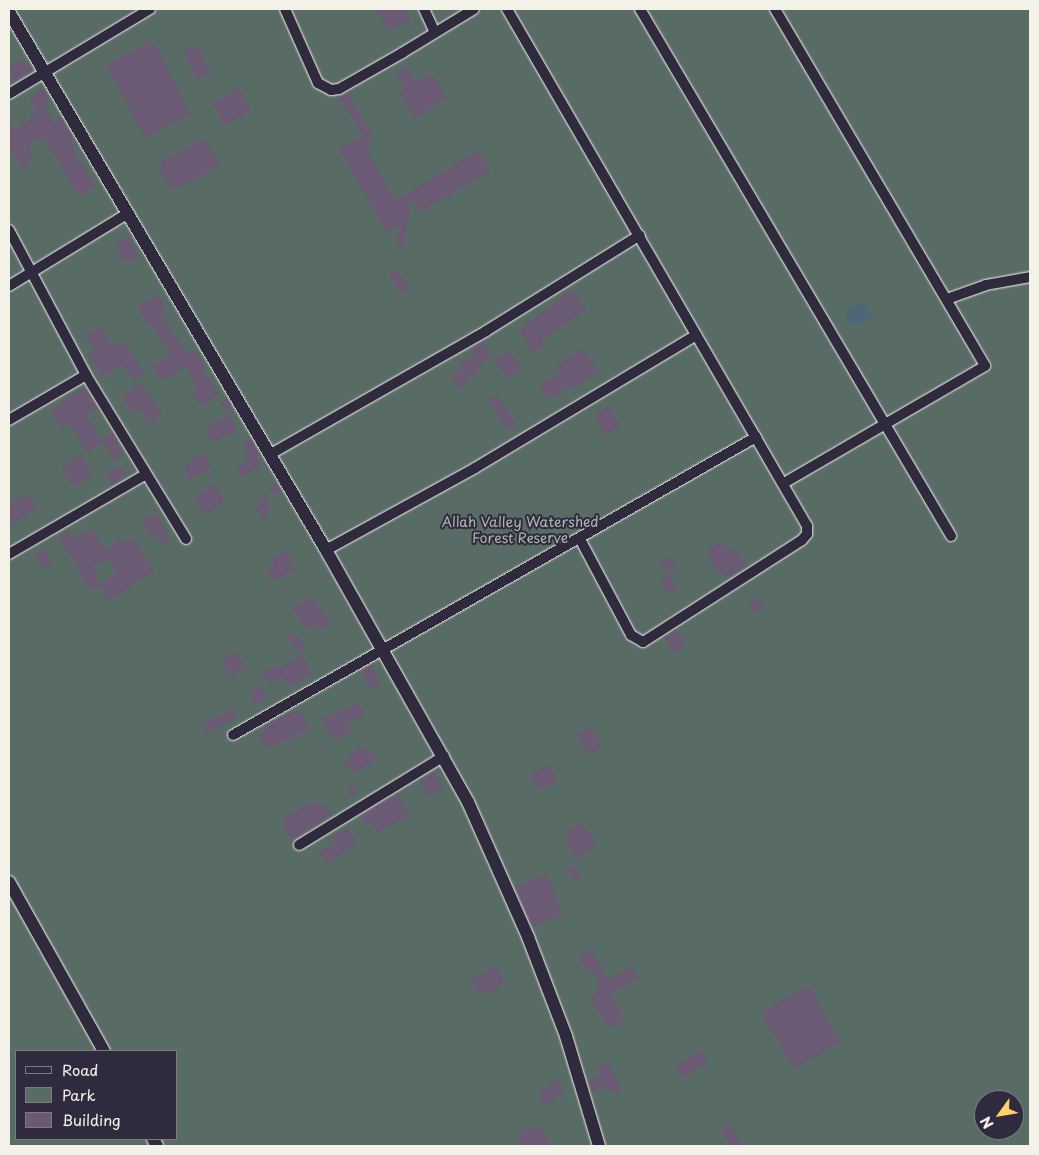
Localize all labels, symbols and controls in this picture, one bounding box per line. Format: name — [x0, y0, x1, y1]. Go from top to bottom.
park label: Allah Valley Watershed Forest Reserve — [441, 514, 599, 546]
legend — [15, 1050, 178, 1140]
text: Road — [62, 1058, 98, 1081]
text: Park — [62, 1083, 96, 1106]
north arrow — [974, 1090, 1024, 1140]
text: Building — [62, 1108, 121, 1131]
text: N — [975, 1112, 999, 1133]

